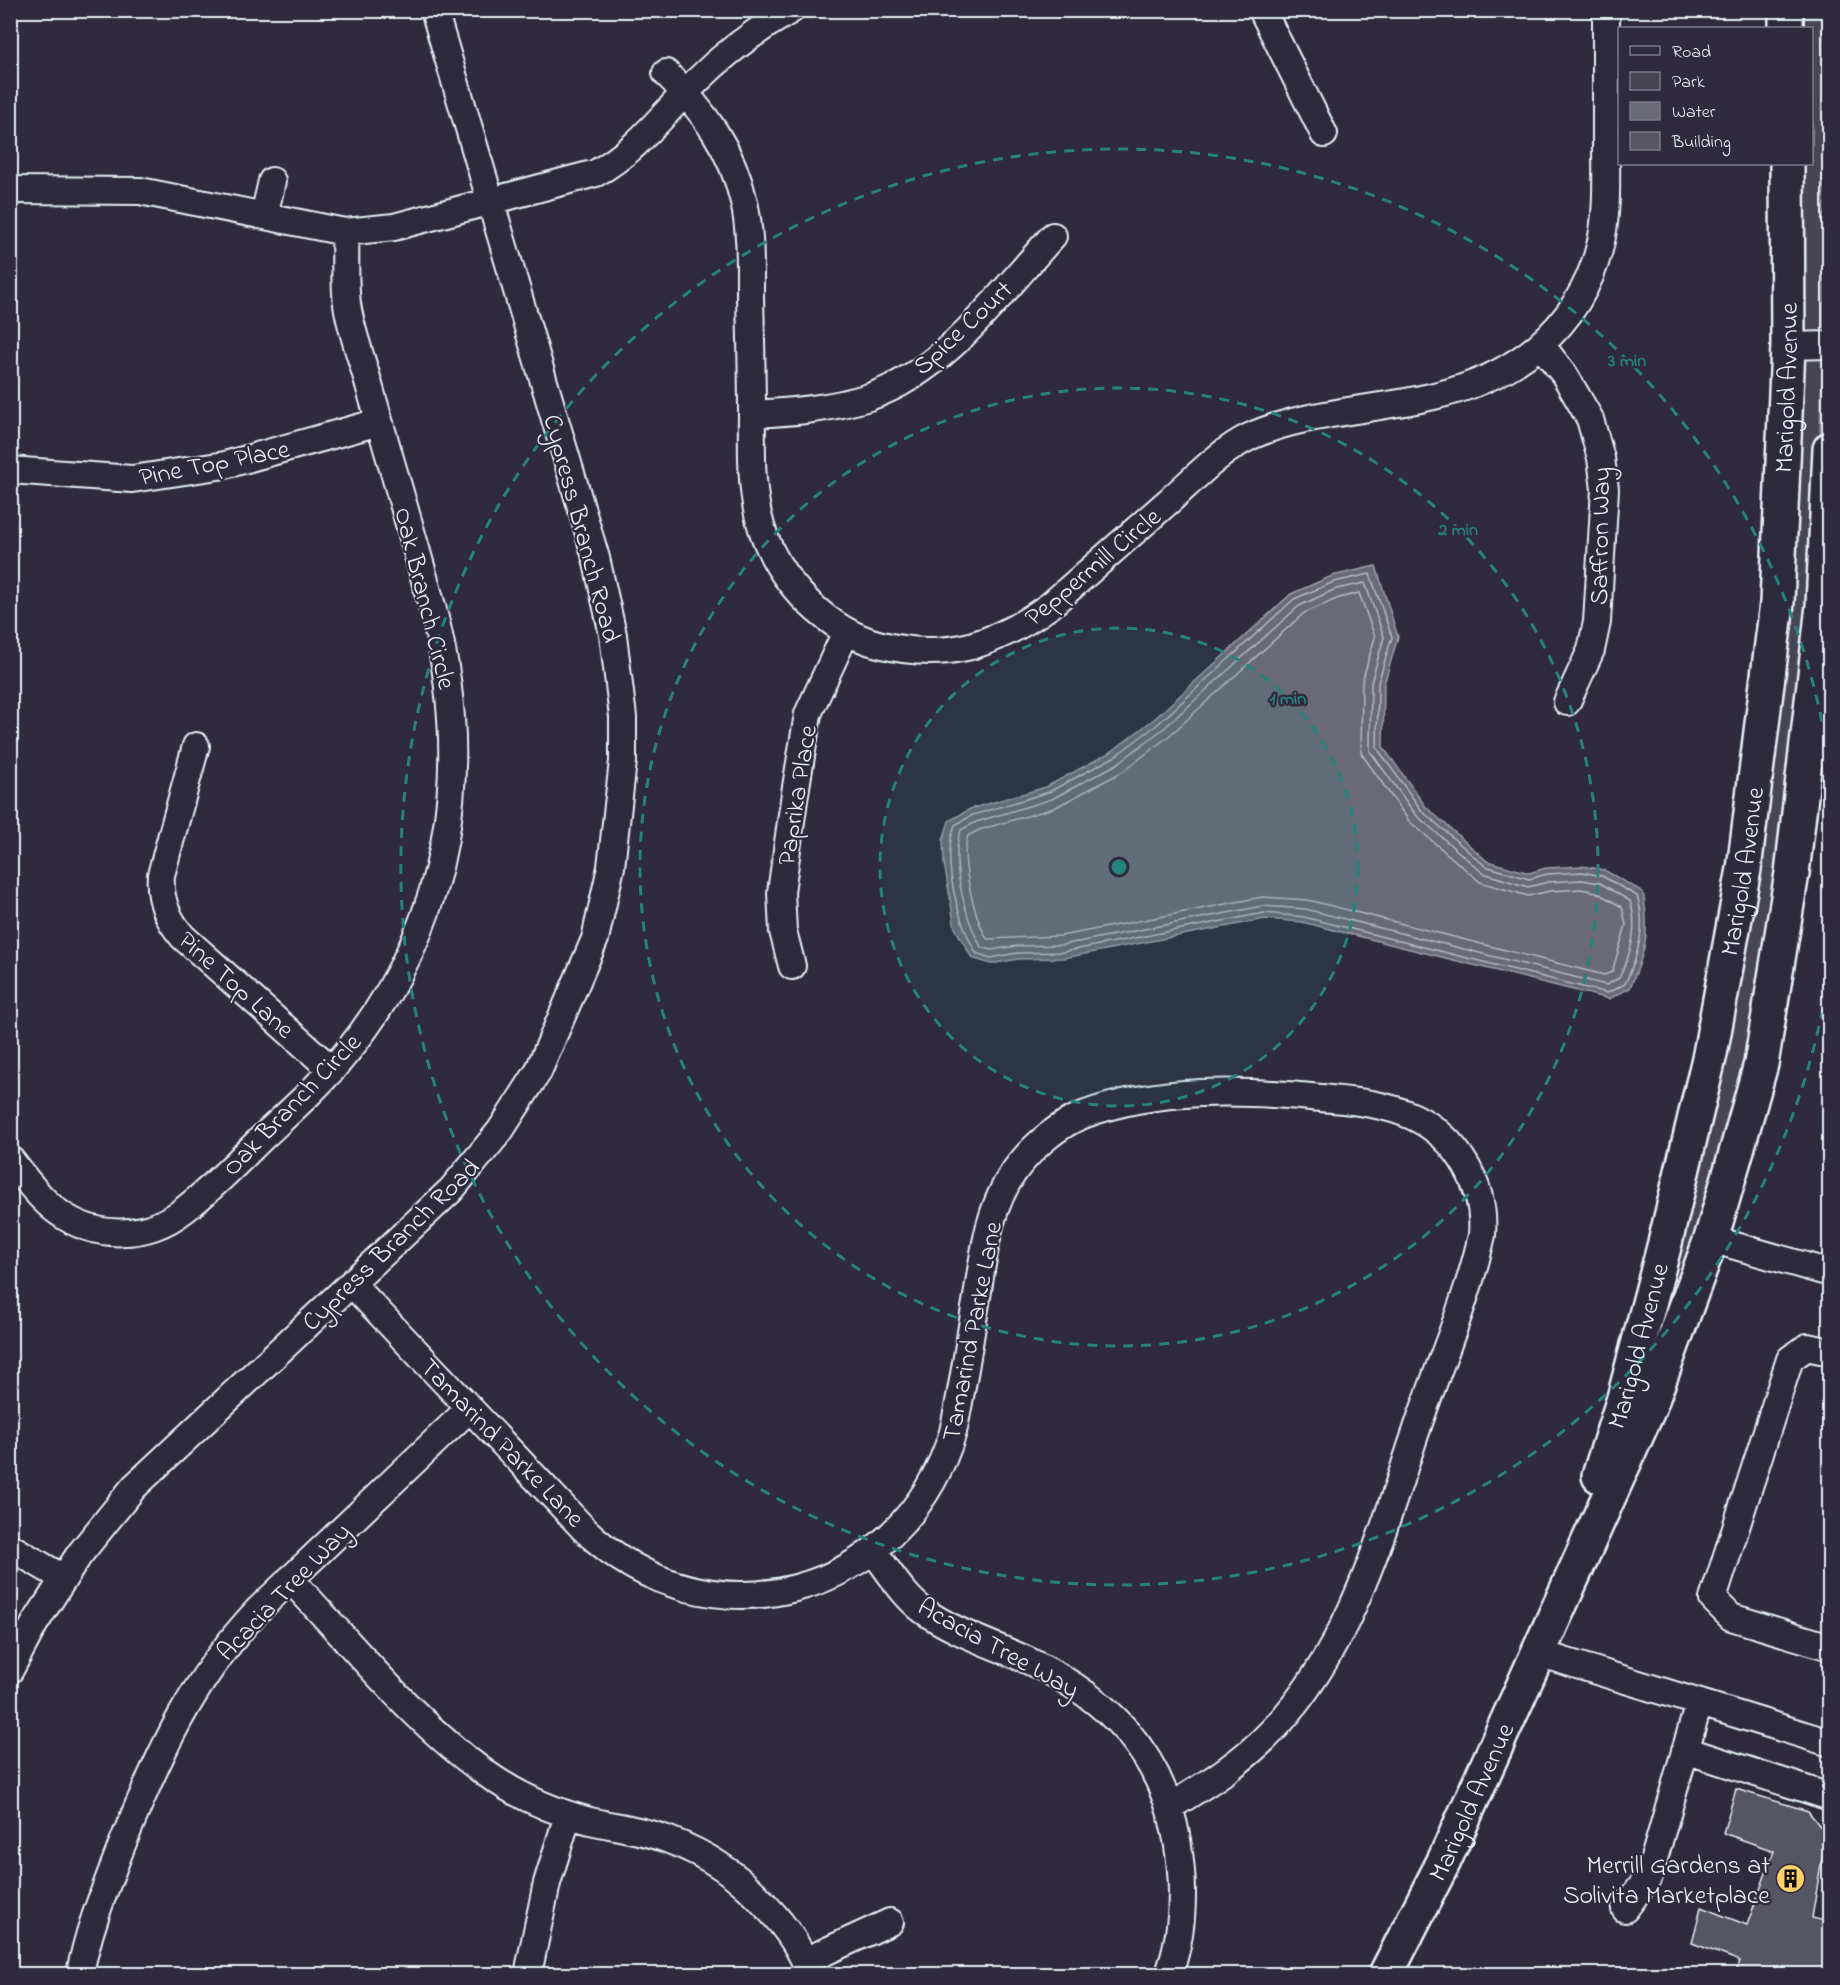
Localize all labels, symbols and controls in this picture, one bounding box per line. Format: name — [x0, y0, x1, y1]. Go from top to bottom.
legend — [1618, 27, 1813, 165]
text: Road — [1672, 40, 1711, 66]
text: Park — [1672, 70, 1705, 96]
text: Water — [1672, 100, 1716, 126]
text: Building — [1671, 130, 1731, 157]
street label: Spice Court — [906, 273, 1023, 386]
street label: Marigold Avenue — [1767, 302, 1810, 474]
text: 3 min — [1607, 349, 1646, 375]
street label: Cypress Branch Road — [531, 410, 629, 648]
street label: Pine Top Place — [136, 432, 293, 498]
street label: Saffron Way — [1582, 467, 1622, 605]
street label: Peppermill Circle — [1017, 500, 1171, 637]
street label: Oak Branch Circle — [382, 504, 464, 694]
text: 2 min — [1437, 518, 1478, 544]
text: 1 min — [1270, 687, 1306, 713]
street label: Paprika Place — [769, 722, 829, 868]
street label: Marigold Avenue — [1712, 785, 1776, 959]
centre of rings — [1109, 857, 1129, 877]
street label: Pine Top Lane — [168, 923, 302, 1049]
street label: Oak Branch Circle — [215, 1026, 372, 1186]
street label: Cypress Branch Road — [294, 1151, 490, 1341]
street label: Tamarind Parke Lane — [934, 1218, 1014, 1445]
street label: Marigold Avenue — [1599, 1259, 1681, 1434]
street label: Tamarind Parke Lane — [410, 1351, 592, 1538]
street label: Acacia Tree Way — [209, 1515, 361, 1671]
street label: Acacia Tree Way — [910, 1589, 1085, 1710]
street label: Marigold Avenue — [1421, 1717, 1526, 1889]
place label: Merrill Gardens at Solivita Marketplace — [1563, 1848, 1770, 1916]
building icon: Merrill Gardens at Solivita Marketplace — [1775, 1863, 1807, 1895]

